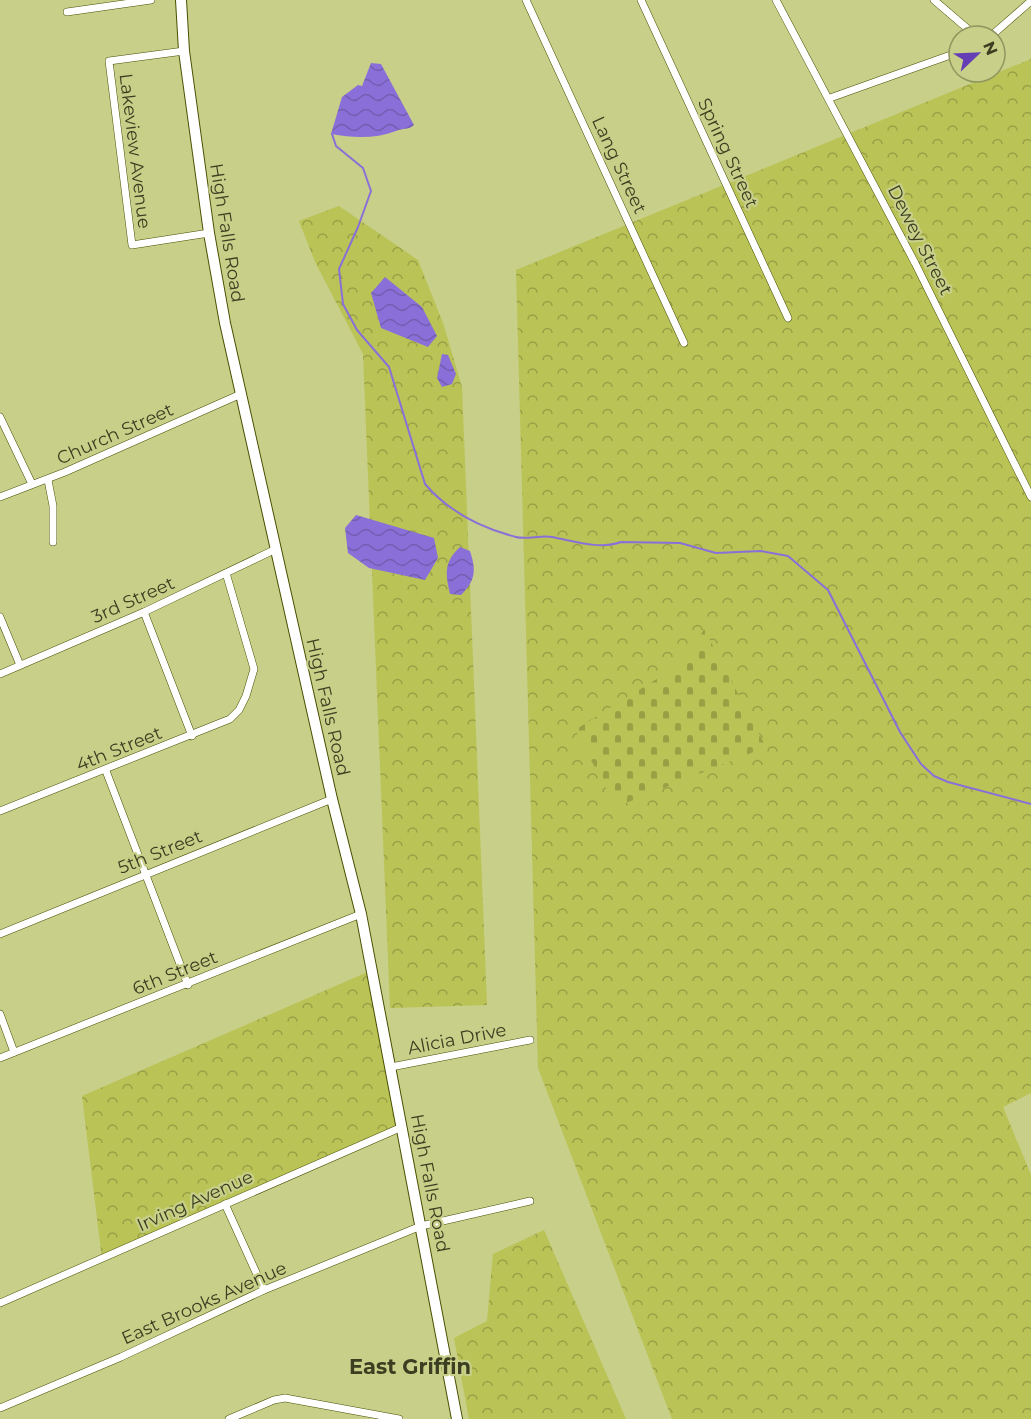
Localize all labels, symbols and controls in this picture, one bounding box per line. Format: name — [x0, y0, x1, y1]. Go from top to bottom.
north arrow — [947, 24, 1007, 84]
text: N — [979, 39, 1002, 58]
street label: Lakeview Avenue — [115, 72, 155, 230]
street label: Spring Street — [693, 95, 763, 211]
street label: Lang Street — [587, 113, 651, 217]
street label: High Falls Road — [205, 162, 249, 304]
street label: Dewey Street — [883, 181, 957, 299]
street label: Church Street — [53, 398, 177, 470]
street label: 3rd Street — [88, 572, 178, 628]
street label: High Falls Road — [301, 636, 355, 778]
street label: 4th Street — [73, 722, 165, 776]
street label: 5th Street — [115, 825, 205, 879]
street label: 6th Street — [129, 946, 221, 1000]
street label: Alicia Drive — [406, 1019, 508, 1059]
street label: High Falls Road — [406, 1112, 454, 1254]
street label: Irving Avenue — [134, 1166, 257, 1236]
street label: East Brooks Avenue — [118, 1257, 290, 1349]
district label: East Griffin — [349, 1354, 471, 1379]

